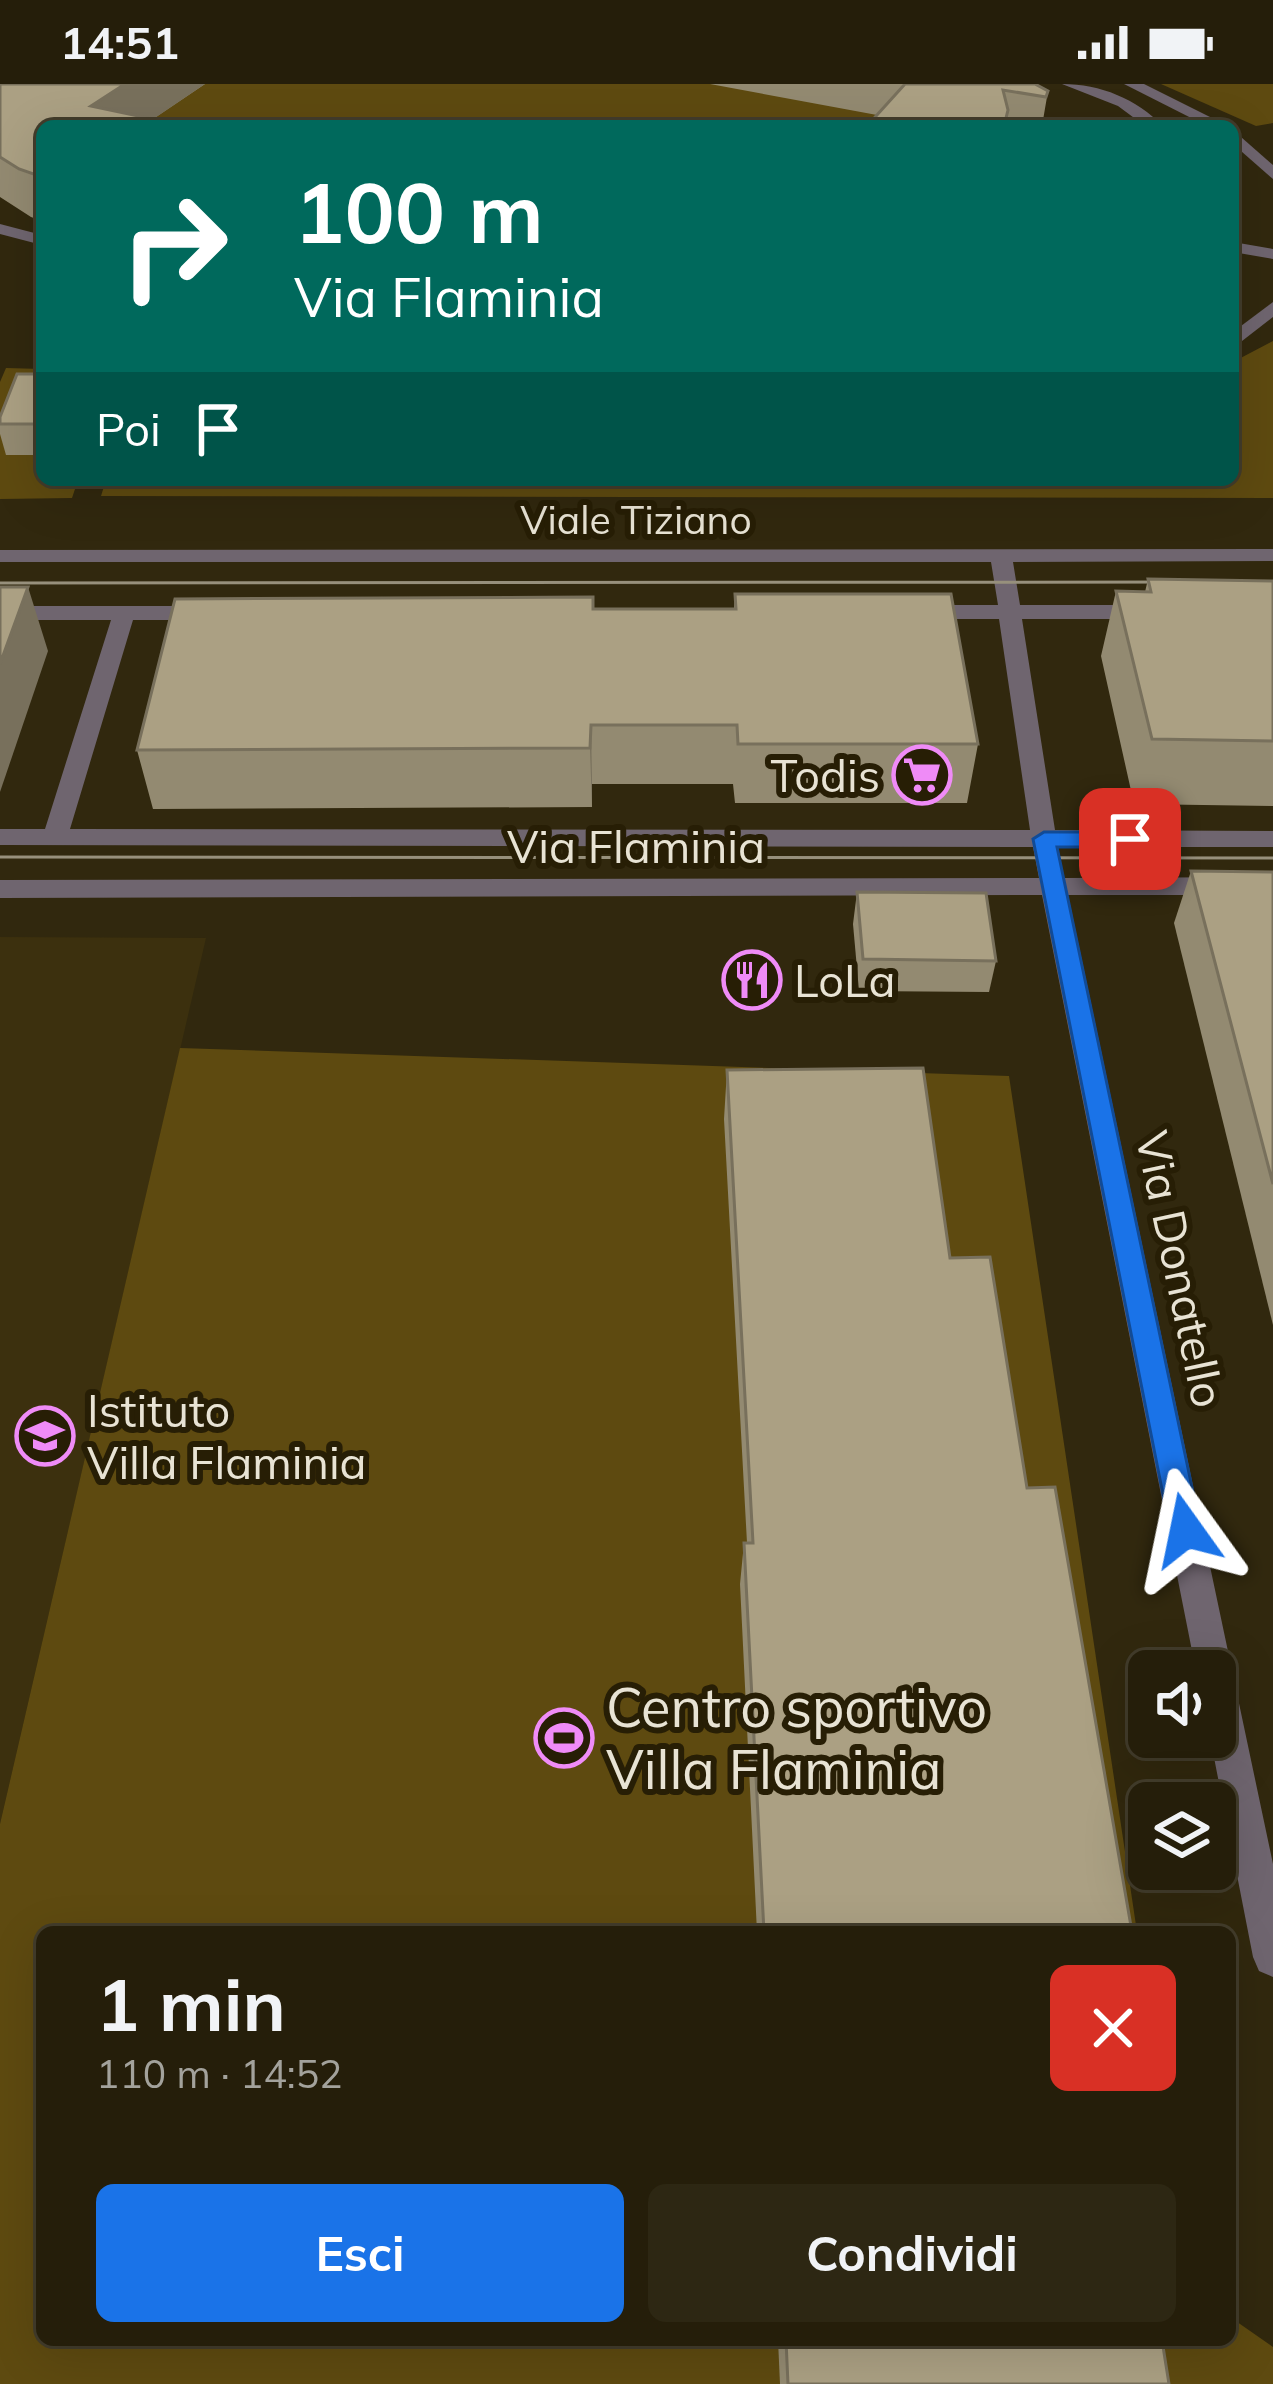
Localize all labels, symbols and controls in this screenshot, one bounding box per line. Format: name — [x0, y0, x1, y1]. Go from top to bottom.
text: 14:51 — [60, 14, 179, 70]
text: 100 m — [294, 159, 544, 264]
icon: right — [96, 168, 252, 324]
text: Via Flaminia — [294, 263, 604, 331]
icon: arrive — [185, 396, 251, 462]
text: Poi — [96, 401, 161, 457]
street label: Viale Tiziano — [520, 495, 752, 544]
supermarket icon: Todis — [891, 744, 953, 806]
place label: Todis — [771, 747, 880, 803]
pin — [1079, 788, 1181, 890]
icon: arrive — [1097, 806, 1163, 872]
street label: Via Flaminia — [507, 818, 765, 874]
restaurant icon: LoLa — [721, 949, 783, 1011]
place label: LoLa — [794, 952, 896, 1008]
street label: Via Donatello — [1124, 1126, 1238, 1412]
place label: Istituto Villa Flaminia — [87, 1382, 367, 1490]
school or university icon: Istituto Villa Flaminia — [14, 1405, 76, 1467]
position arrow — [1123, 1467, 1249, 1593]
map controls — [1128, 1650, 1236, 1890]
button: sound — [1128, 1650, 1236, 1758]
place label: Centro sportivo Villa Flaminia — [606, 1673, 987, 1803]
sports icon: Centro sportivo Villa Flaminia — [533, 1707, 595, 1769]
button: layers — [1128, 1782, 1236, 1890]
text: 1 min — [96, 1959, 286, 2049]
button: close — [1050, 1965, 1176, 2091]
text: 110 m · 14:52 — [96, 2049, 342, 2098]
button: Esci — [96, 2184, 624, 2322]
button: Condividi — [648, 2184, 1176, 2322]

